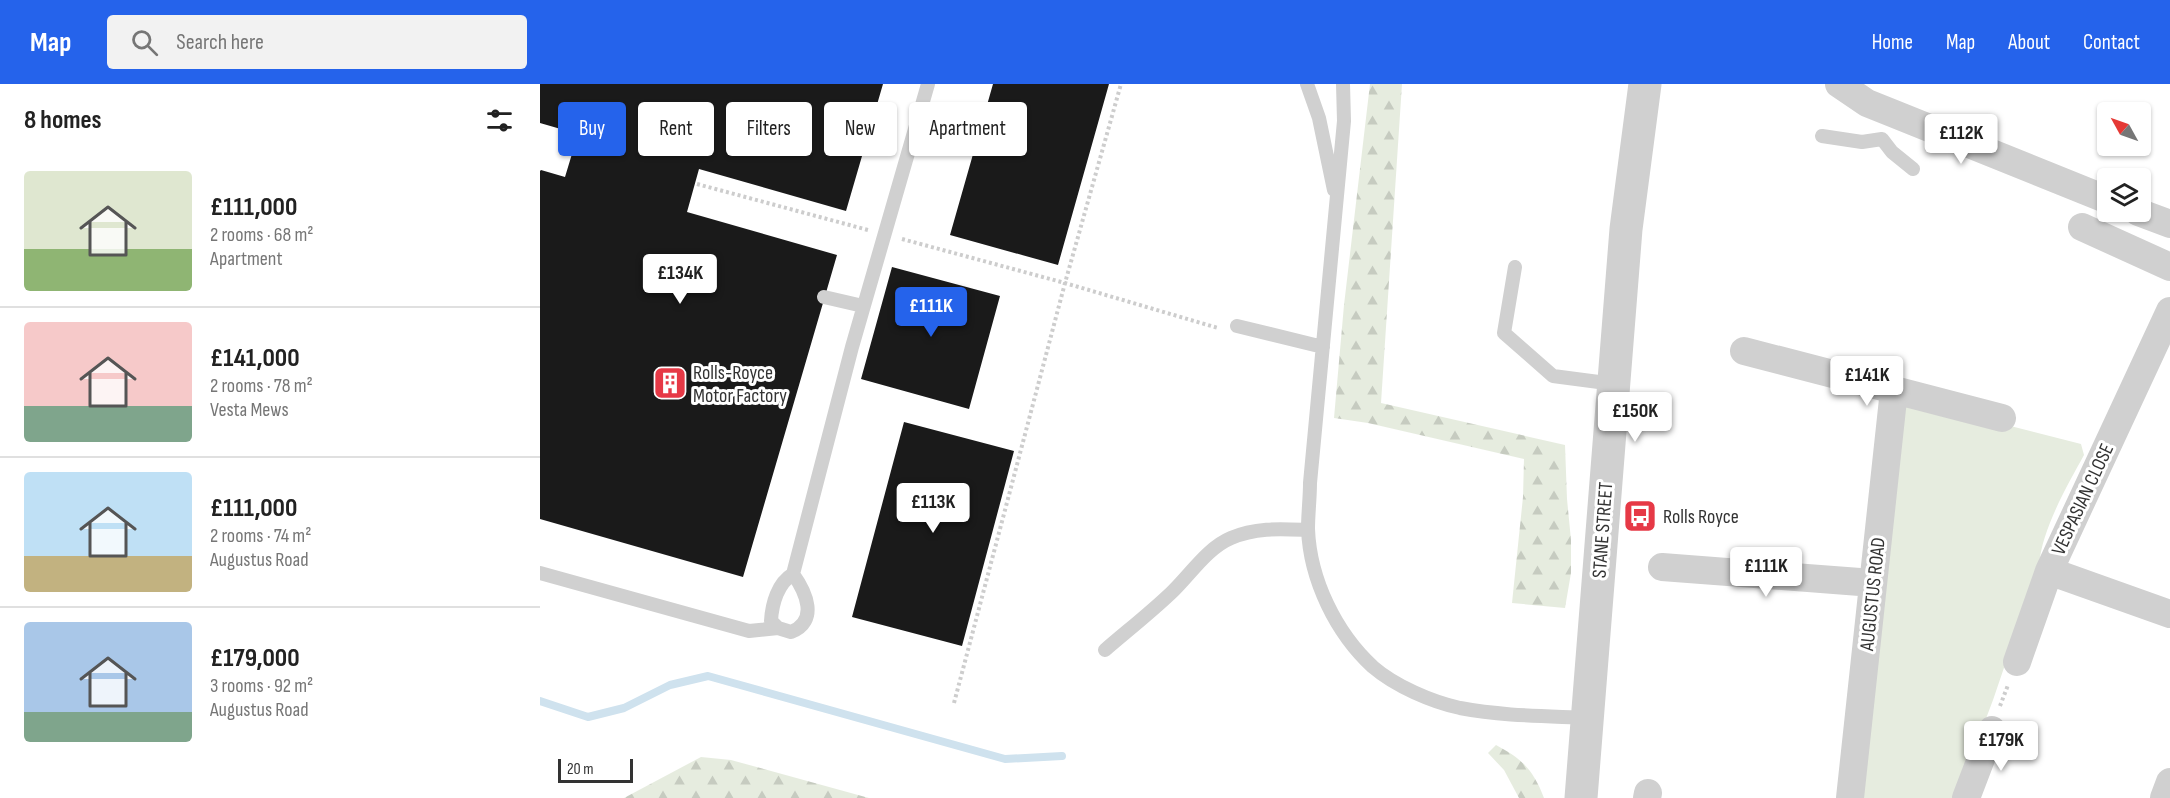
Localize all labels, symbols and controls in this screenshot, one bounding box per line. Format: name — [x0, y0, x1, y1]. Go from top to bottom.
search box — [107, 15, 527, 69]
text: Map — [30, 26, 71, 59]
icon: search — [128, 26, 161, 59]
text: Search here — [176, 29, 264, 56]
text: Home — [1872, 30, 1913, 55]
text: Map — [1946, 30, 1975, 55]
text: About — [2008, 30, 2050, 55]
text: Contact — [2083, 30, 2140, 55]
chip: Buy — [558, 102, 626, 156]
chip: Rent — [638, 102, 714, 156]
chip: Filters — [726, 102, 812, 156]
chip: New — [824, 102, 897, 156]
chip: Apartment — [909, 102, 1027, 156]
north arrow — [2097, 102, 2151, 156]
map controls — [2097, 102, 2151, 222]
icon: filters — [483, 104, 516, 137]
text: 8 homes — [24, 105, 102, 136]
pin: £112K — [1919, 114, 2003, 165]
text: £112K — [1939, 121, 1983, 145]
button: layers — [2097, 168, 2151, 222]
text: £111,000 — [210, 192, 297, 223]
icon: home — [72, 195, 144, 267]
text: 2 rooms · 68 m² — [210, 223, 314, 247]
text: Apartment — [210, 247, 283, 271]
pin: £134K — [638, 254, 722, 305]
text: £134K — [657, 261, 703, 285]
pin: £111K — [889, 287, 973, 338]
text: £111K — [909, 294, 953, 318]
text: £141,000 — [210, 343, 300, 374]
icon: home — [72, 346, 144, 418]
pin: £141K — [1825, 356, 1909, 407]
place label: Rolls-Royce Motor Factory — [693, 361, 787, 408]
text: £141K — [1844, 363, 1890, 387]
building icon: Rolls-Royce Motor Factory — [652, 365, 688, 401]
text: 2 rooms · 78 m² — [210, 374, 313, 398]
pin: £150K — [1593, 392, 1677, 443]
text: Vesta Mews — [210, 398, 289, 422]
text: £150K — [1612, 399, 1658, 423]
street label: VESPASIAN CLOSE — [2047, 440, 2119, 559]
street label: STANE STREET — [1588, 481, 1618, 579]
pin: £113K — [891, 483, 975, 534]
text: £113K — [911, 490, 955, 514]
text: £111,000 — [210, 493, 297, 524]
icon: home — [72, 496, 144, 568]
bus stop icon: Rolls Royce — [1622, 498, 1658, 534]
place label: Rolls Royce — [1663, 505, 1739, 529]
text: 2 rooms · 74 m² — [210, 524, 311, 548]
street label: AUGUSTUS ROAD — [1855, 536, 1891, 653]
pin: £111K — [1724, 547, 1808, 598]
text: Augustus Road — [210, 548, 309, 572]
text: £111K — [1744, 554, 1788, 578]
text: £179,000 — [210, 643, 300, 674]
icon: home — [72, 646, 144, 718]
text: 3 rooms · 92 m² — [210, 674, 313, 698]
text: Augustus Road — [210, 698, 309, 722]
pin: £179K — [1959, 721, 2043, 772]
text: £179K — [1978, 728, 2024, 752]
scale bar — [558, 756, 633, 784]
text: 20 m — [567, 760, 594, 779]

